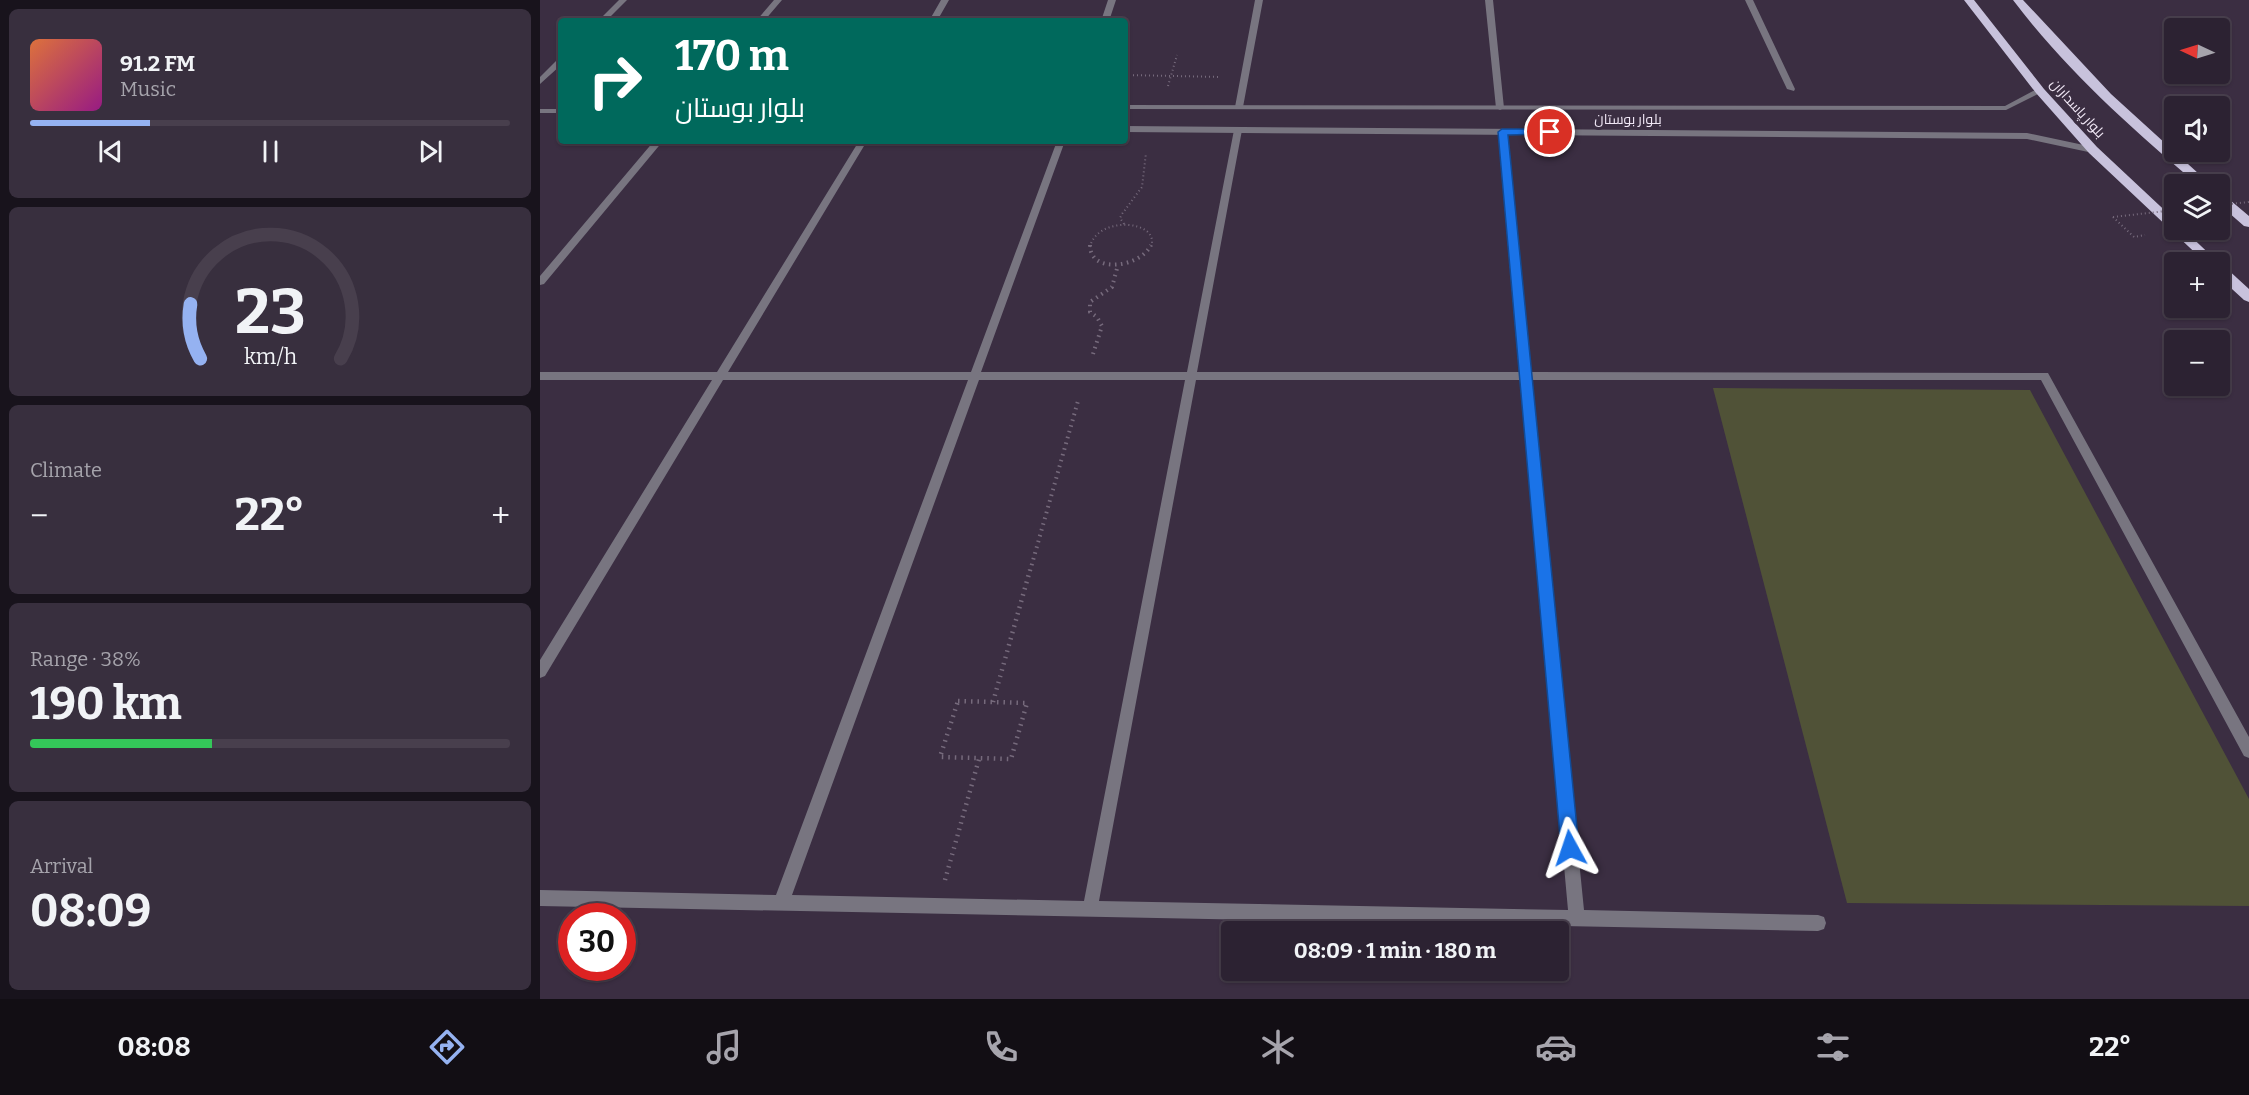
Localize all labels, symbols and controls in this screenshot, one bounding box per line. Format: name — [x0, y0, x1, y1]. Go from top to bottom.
north arrow — [2164, 18, 2230, 84]
map controls — [2164, 18, 2230, 396]
text: 170 m — [675, 31, 789, 81]
icon: right — [576, 42, 654, 120]
text: 91.2 FM — [120, 50, 195, 77]
street label: بلوار پاسداران — [2046, 75, 2109, 142]
text: Music — [120, 77, 176, 101]
text: بلوار بوستان — [675, 92, 805, 124]
button: sound — [2164, 96, 2230, 162]
pin — [1524, 106, 1575, 157]
street label: بلوار بوستان — [1594, 111, 1662, 128]
icon: arrive — [1533, 115, 1566, 148]
icon: previous — [94, 135, 127, 168]
icon: pause — [254, 135, 287, 168]
icon: next — [414, 135, 447, 168]
button: layers — [2164, 174, 2230, 240]
button: + — [2164, 252, 2230, 318]
text: 23 — [234, 275, 306, 350]
button: − — [2164, 330, 2230, 396]
text: km/h — [243, 344, 297, 370]
text: Climate — [30, 458, 102, 482]
text: 22° — [234, 488, 305, 542]
text: − — [30, 496, 48, 536]
text: + — [491, 496, 510, 536]
text: Range · 38% — [30, 647, 141, 671]
text: 190 km — [30, 677, 182, 731]
position arrow — [1538, 816, 1602, 880]
text: Arrival — [30, 854, 93, 878]
text: 08:09 — [30, 884, 151, 938]
speed limit sign: 30 — [558, 903, 636, 981]
text: 08:09 · 1 min · 180 m — [1294, 937, 1496, 964]
icon: directions — [426, 1026, 468, 1068]
icon: music — [703, 1026, 745, 1068]
icon: phone — [980, 1026, 1022, 1068]
icon: climate — [1257, 1026, 1299, 1068]
icon: car — [1535, 1026, 1577, 1068]
icon: filters — [1812, 1026, 1854, 1068]
text: 08:08 — [118, 1031, 191, 1063]
text: 22° — [2089, 1031, 2131, 1063]

